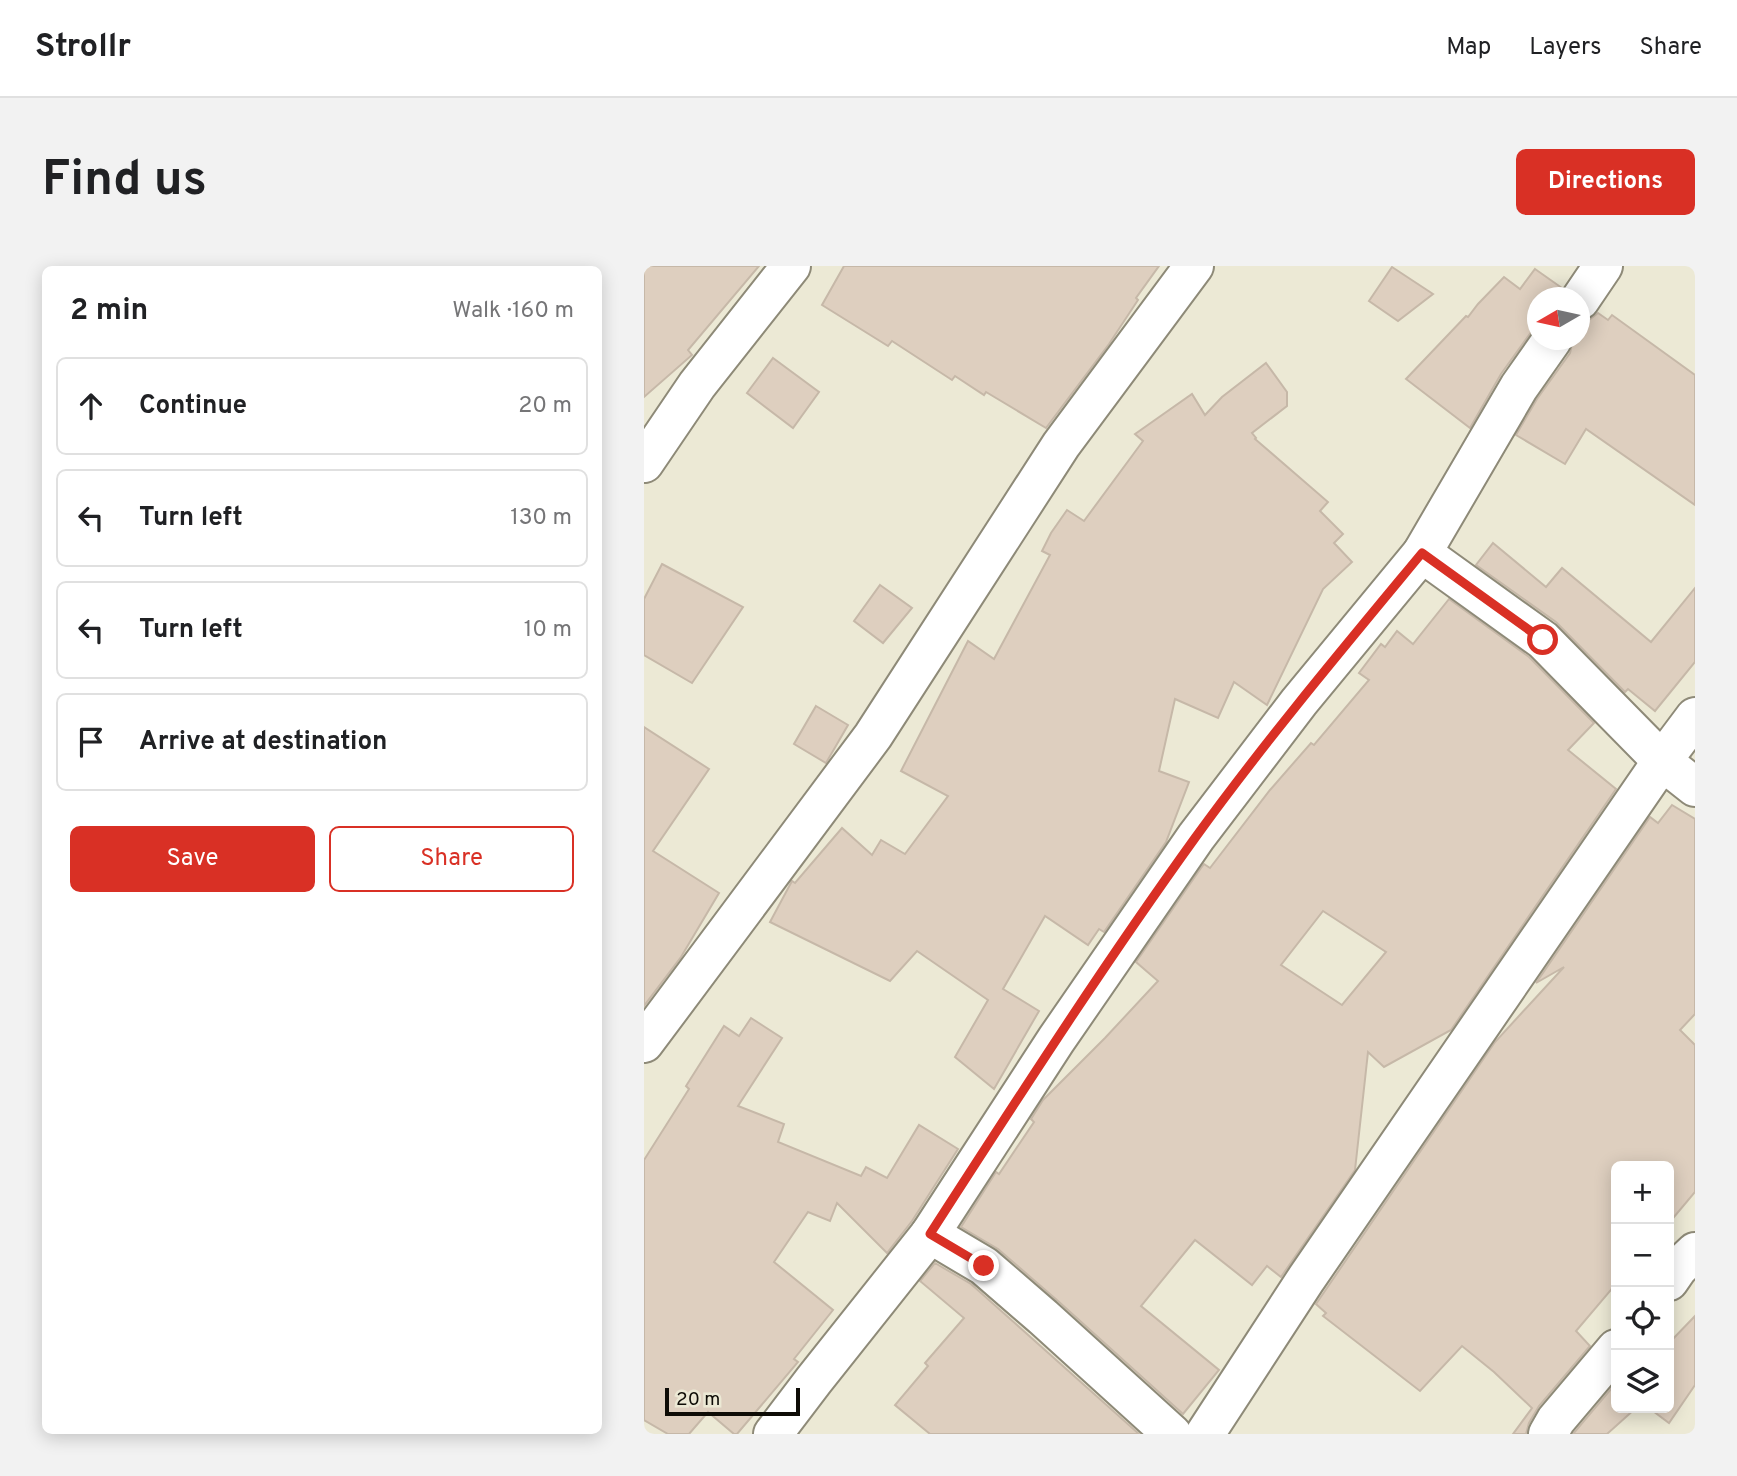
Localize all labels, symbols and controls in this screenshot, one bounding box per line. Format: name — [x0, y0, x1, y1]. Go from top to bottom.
text: Strollr — [35, 27, 131, 69]
text: Map — [1446, 33, 1491, 63]
text: Layers — [1529, 33, 1601, 63]
text: Share — [1639, 33, 1702, 63]
button: Directions — [1516, 149, 1695, 215]
text: Find us — [42, 151, 207, 213]
north arrow — [1527, 287, 1590, 350]
text: 2 min — [70, 293, 148, 330]
text: Walk · 160 m — [452, 297, 574, 326]
icon: ahead — [72, 387, 110, 425]
text: Continue — [139, 390, 247, 423]
text: 20 m — [518, 392, 572, 421]
icon: left — [72, 499, 110, 537]
text: Turn left — [139, 502, 243, 535]
text: 130 m — [510, 504, 572, 533]
icon: left — [72, 611, 110, 649]
text: Turn left — [139, 614, 243, 647]
text: 10 m — [524, 616, 572, 645]
route start — [1527, 624, 1558, 655]
icon: arrive — [72, 723, 110, 761]
text: Arrive at destination — [139, 726, 387, 759]
button: Save — [70, 826, 315, 892]
button: Share — [329, 826, 574, 892]
map controls — [1611, 1161, 1674, 1413]
button: + — [1611, 1161, 1674, 1224]
button: − — [1611, 1224, 1674, 1287]
route end — [968, 1250, 999, 1281]
button: locate — [1611, 1287, 1674, 1350]
button: layers — [1611, 1350, 1674, 1413]
scale bar — [665, 1385, 800, 1417]
text: 20 m — [676, 1388, 720, 1412]

